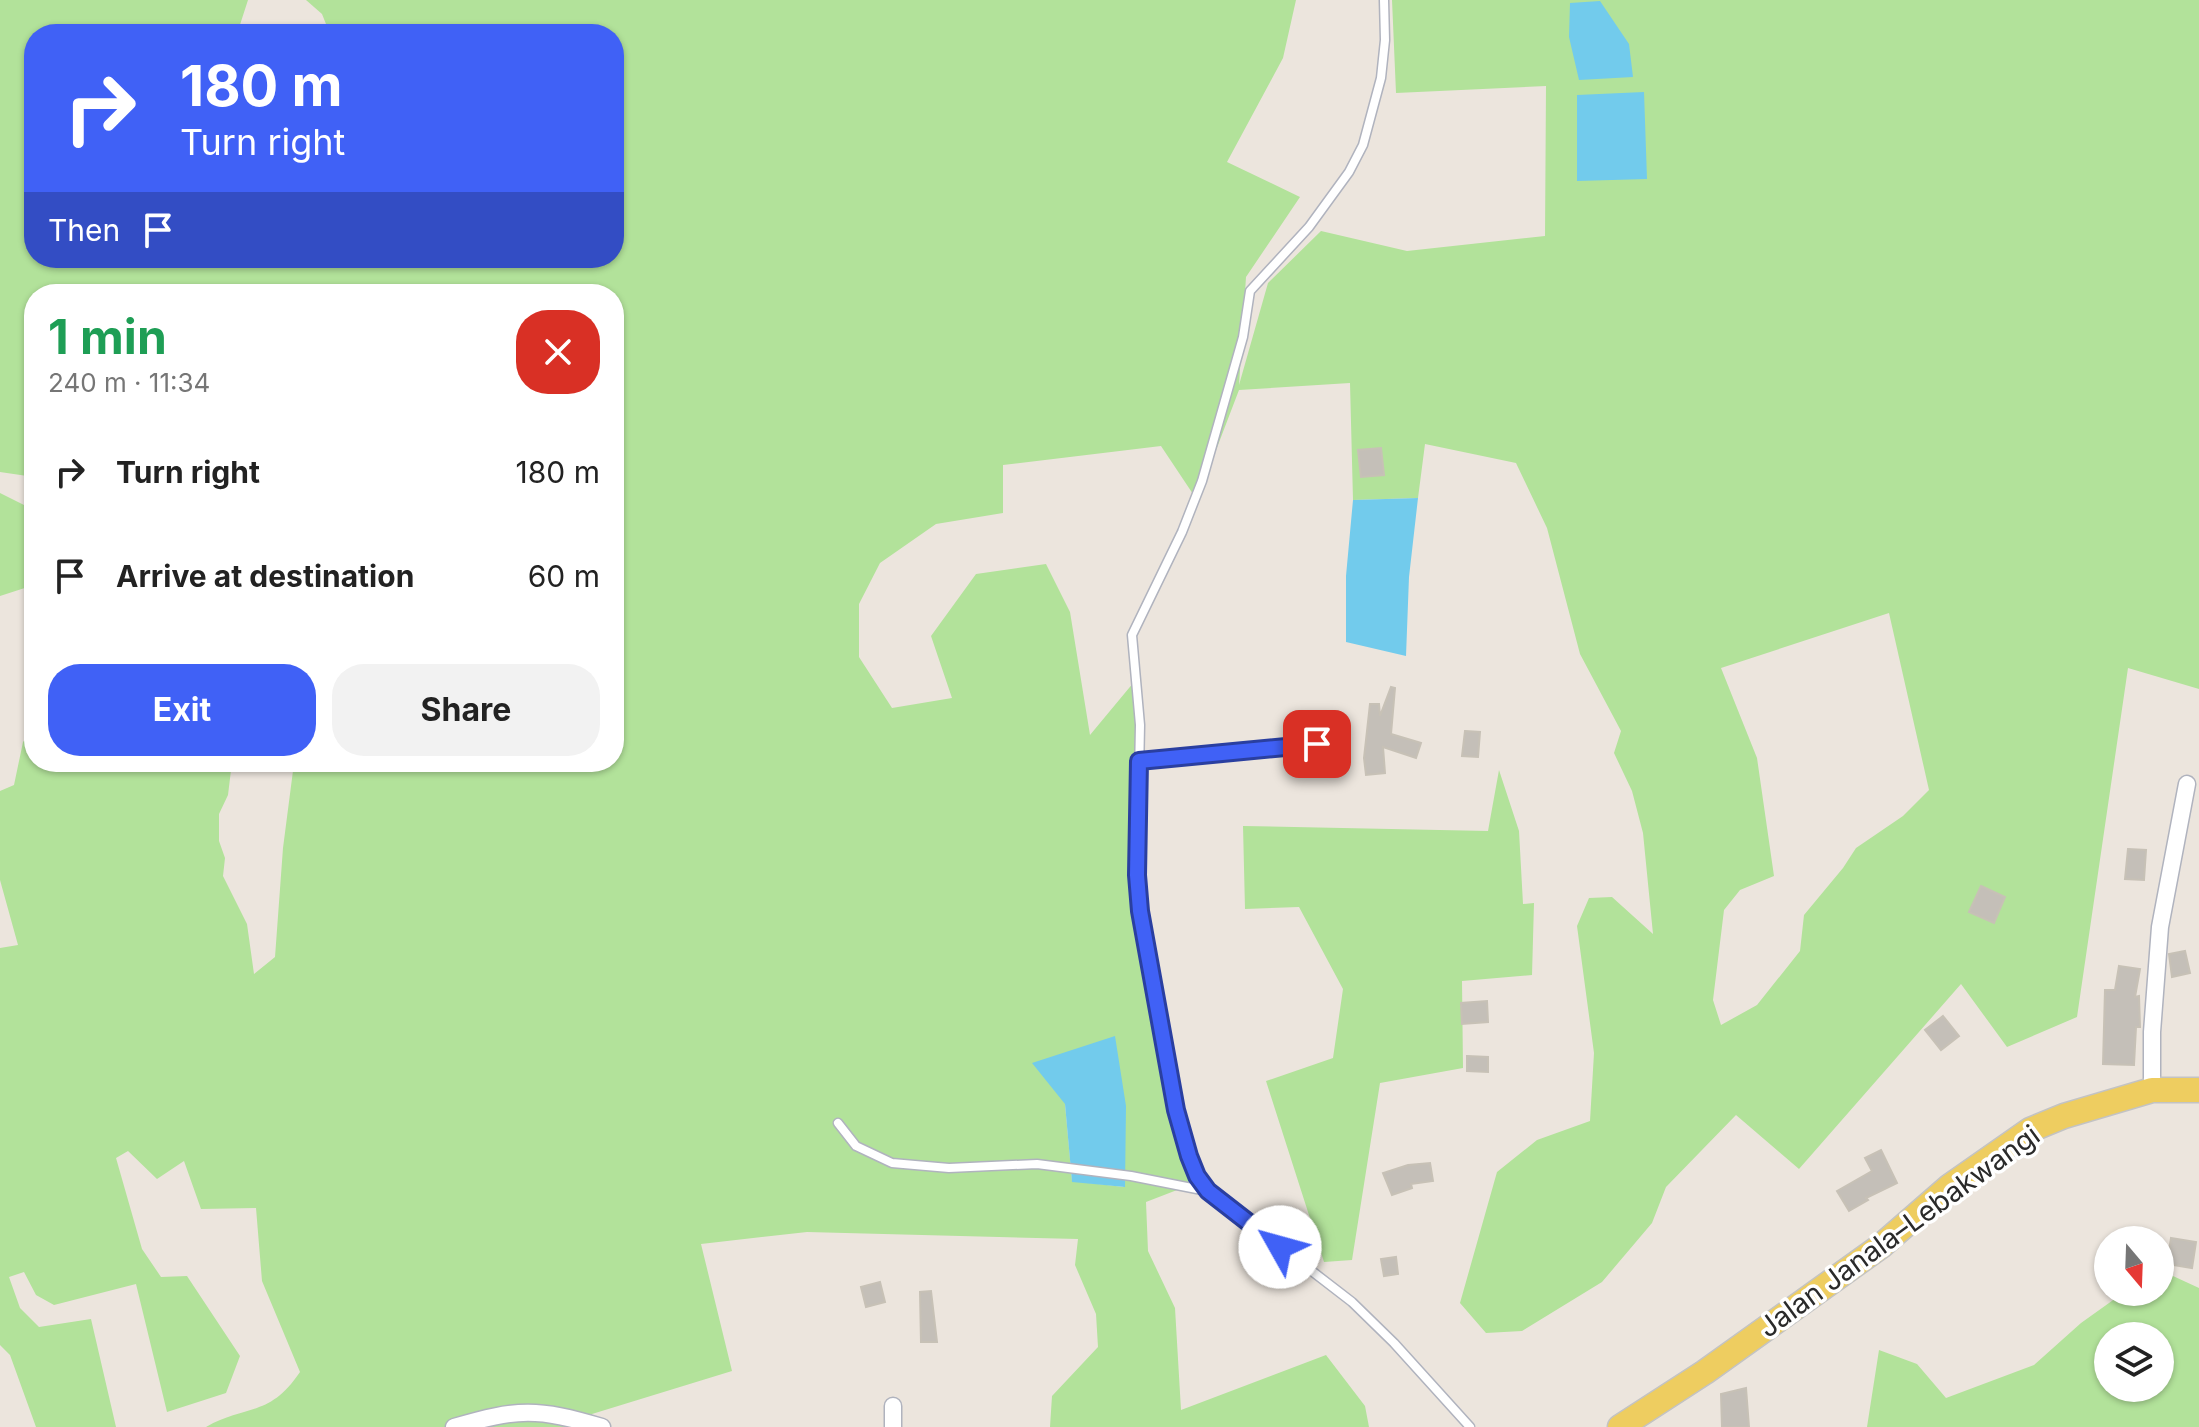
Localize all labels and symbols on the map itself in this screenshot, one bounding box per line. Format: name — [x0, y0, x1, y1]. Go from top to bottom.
pin — [1283, 710, 1351, 778]
street label: Jalan Janala–Lebakwangi — [1752, 1118, 2046, 1344]
position arrow — [1238, 1205, 1322, 1289]
north arrow — [2094, 1226, 2174, 1306]

